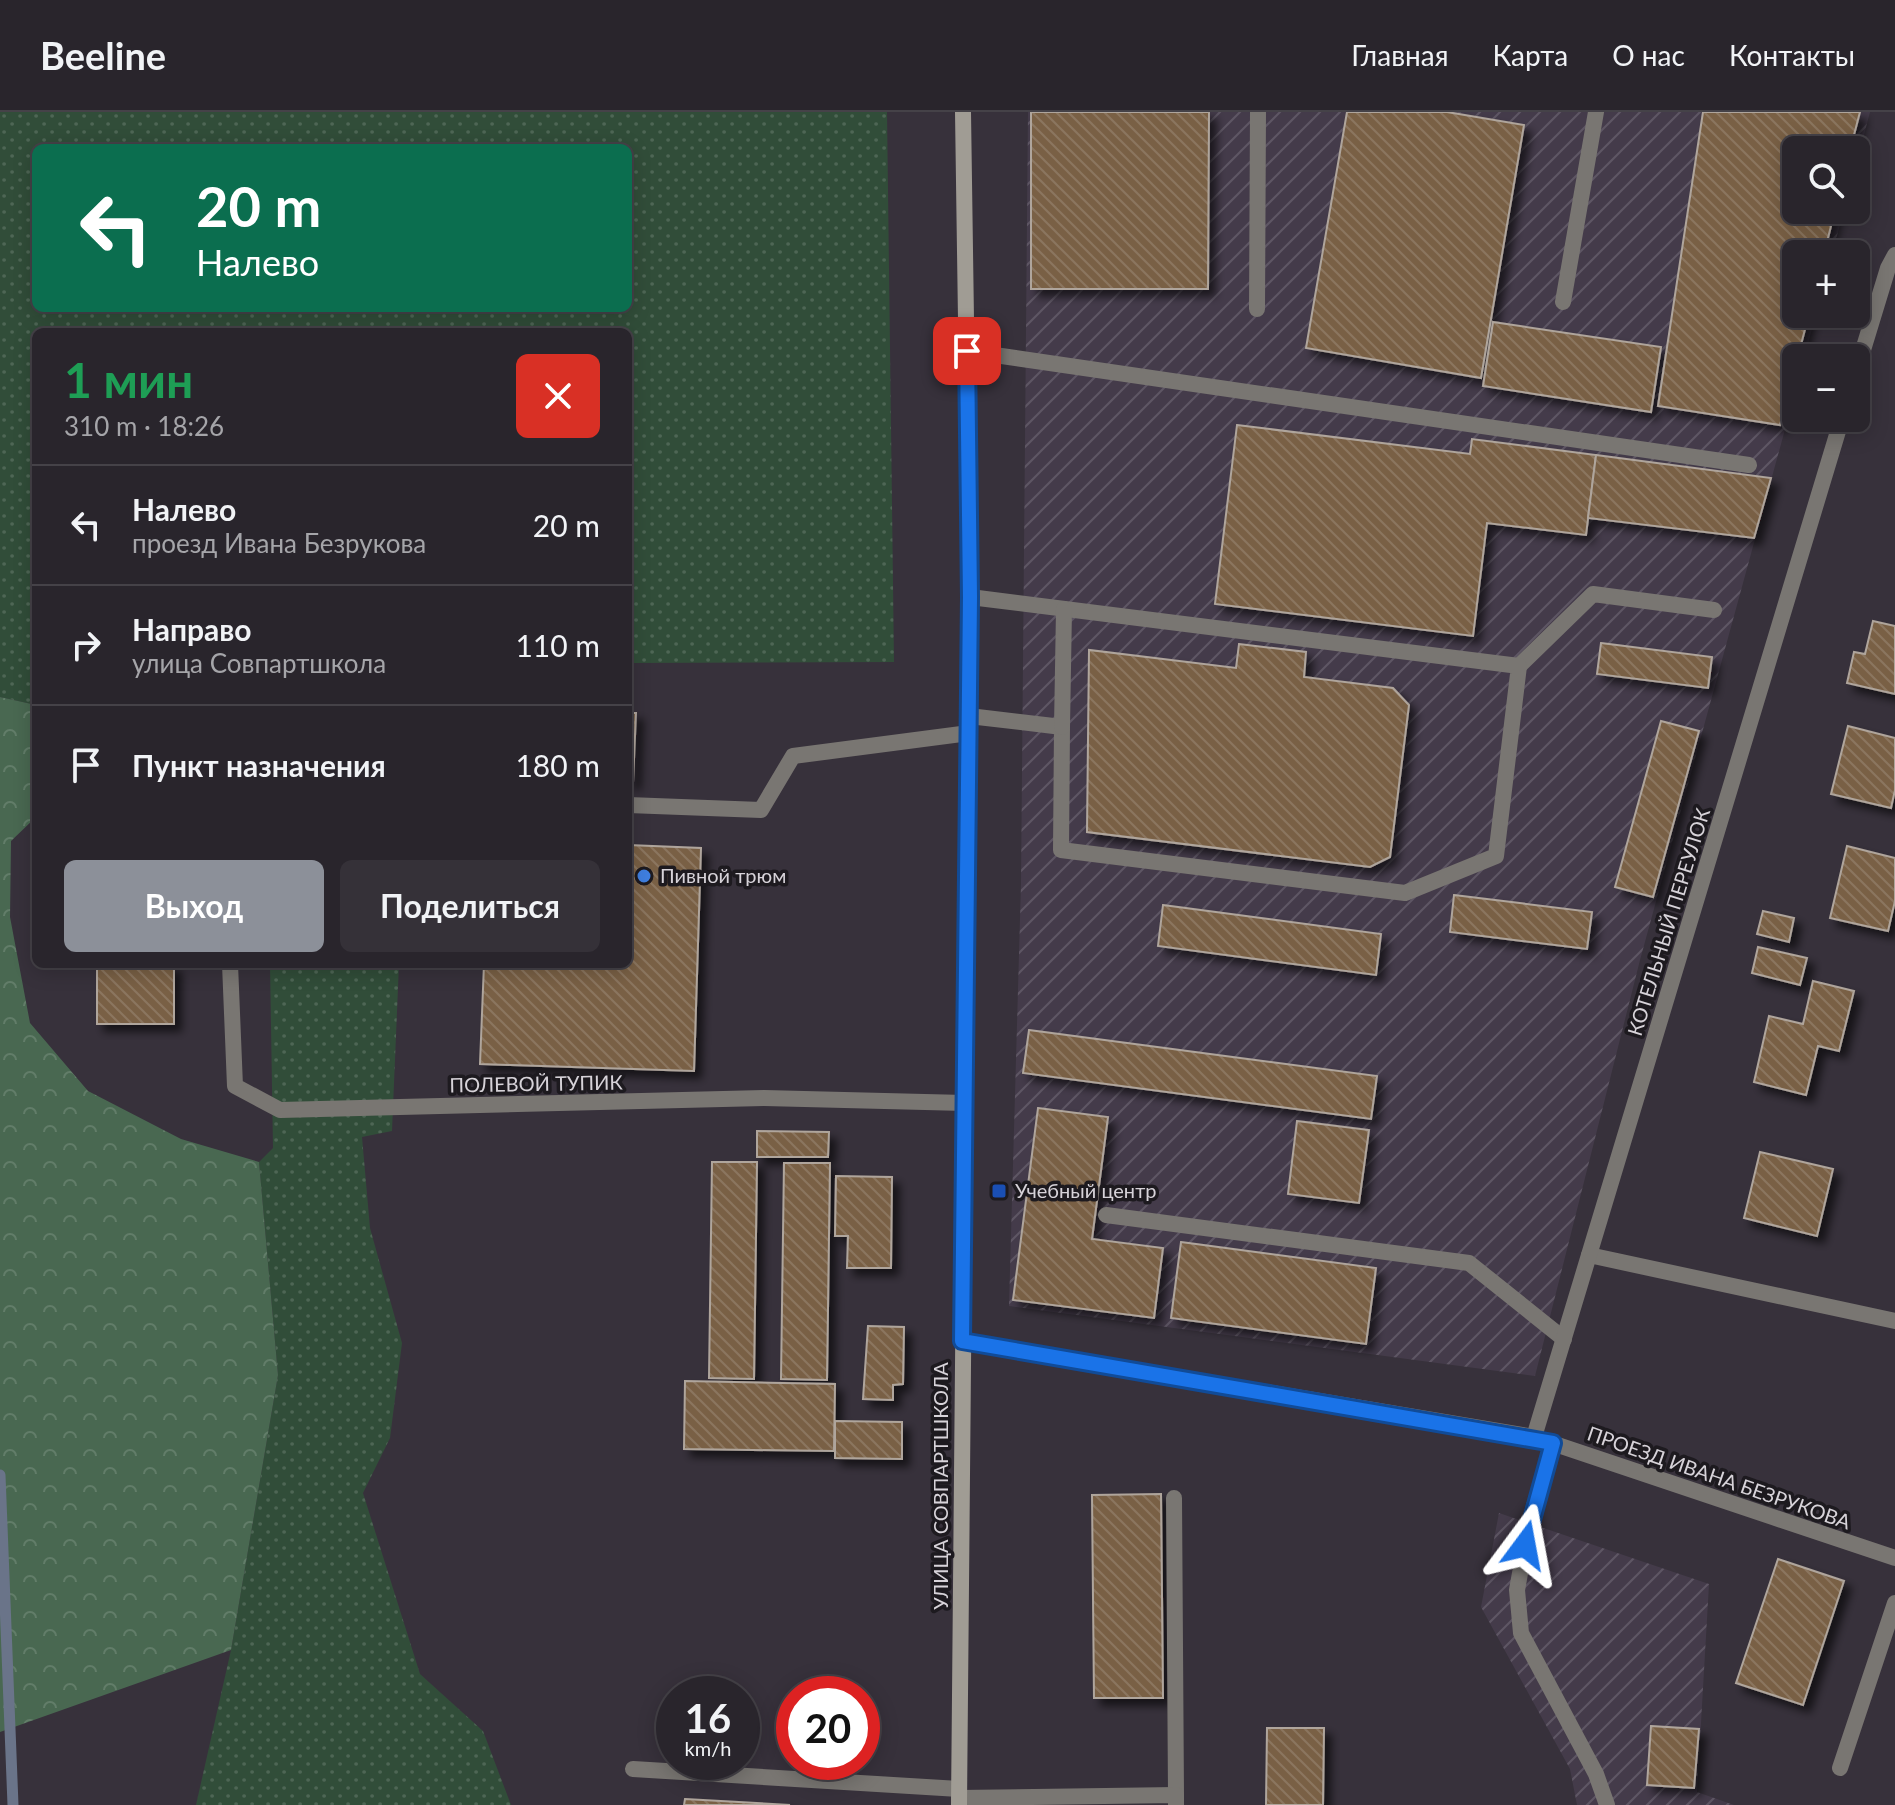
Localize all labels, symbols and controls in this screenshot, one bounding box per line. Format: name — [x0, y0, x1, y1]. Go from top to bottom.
text: Beeline — [40, 32, 166, 78]
text: Главная — [1351, 38, 1449, 72]
text: Карта — [1493, 38, 1568, 72]
text: О нас — [1612, 38, 1685, 72]
text: Контакты — [1729, 38, 1855, 72]
map controls — [1782, 136, 1870, 432]
button: search — [1782, 136, 1870, 224]
text: 20 m — [196, 172, 321, 239]
icon: left — [64, 176, 168, 280]
text: Налево — [196, 240, 319, 284]
button: + — [1782, 240, 1870, 328]
pin — [933, 317, 1001, 385]
icon: arrive — [945, 329, 989, 373]
button: − — [1782, 344, 1870, 432]
text: 1 мин — [64, 351, 193, 408]
button: close — [516, 354, 600, 438]
text: 310 m · 18:26 — [64, 410, 224, 442]
text: Налево — [132, 491, 236, 527]
icon: left — [64, 503, 108, 547]
text: 20 m — [533, 507, 600, 543]
text: проезд Ивана Безрукова — [132, 527, 426, 559]
text: Направо — [132, 611, 252, 647]
icon: right — [64, 623, 108, 667]
text: 110 m — [515, 627, 600, 663]
text: улица Совпартшкола — [132, 647, 386, 679]
icon: arrive — [64, 743, 108, 787]
text: Пункт назначения — [132, 747, 386, 783]
text: 180 m — [515, 747, 600, 783]
street label: КОТЕЛЬНЫЙ ПЕРЕУЛОК — [1622, 804, 1714, 1038]
button: Выход — [64, 860, 324, 952]
button: Поделиться — [340, 860, 600, 952]
place label: Пивной трюм — [660, 863, 786, 887]
marker: Пивной трюм — [635, 867, 653, 885]
street label: ПОЛЕВОЙ ТУПИК — [449, 1069, 623, 1097]
place label: Учебный центр — [1015, 1178, 1156, 1202]
marker: Учебный центр — [990, 1182, 1008, 1200]
street label: УЛИЦА СОВПАРТШКОЛА — [928, 1362, 952, 1610]
street label: ПРОЕЗД ИВАНА БЕЗРУКОВА — [1585, 1421, 1855, 1534]
position arrow — [1483, 1503, 1567, 1587]
speed limit sign: 20 — [776, 1676, 880, 1780]
text: 16 — [685, 1694, 731, 1742]
text: km/h — [685, 1736, 731, 1760]

